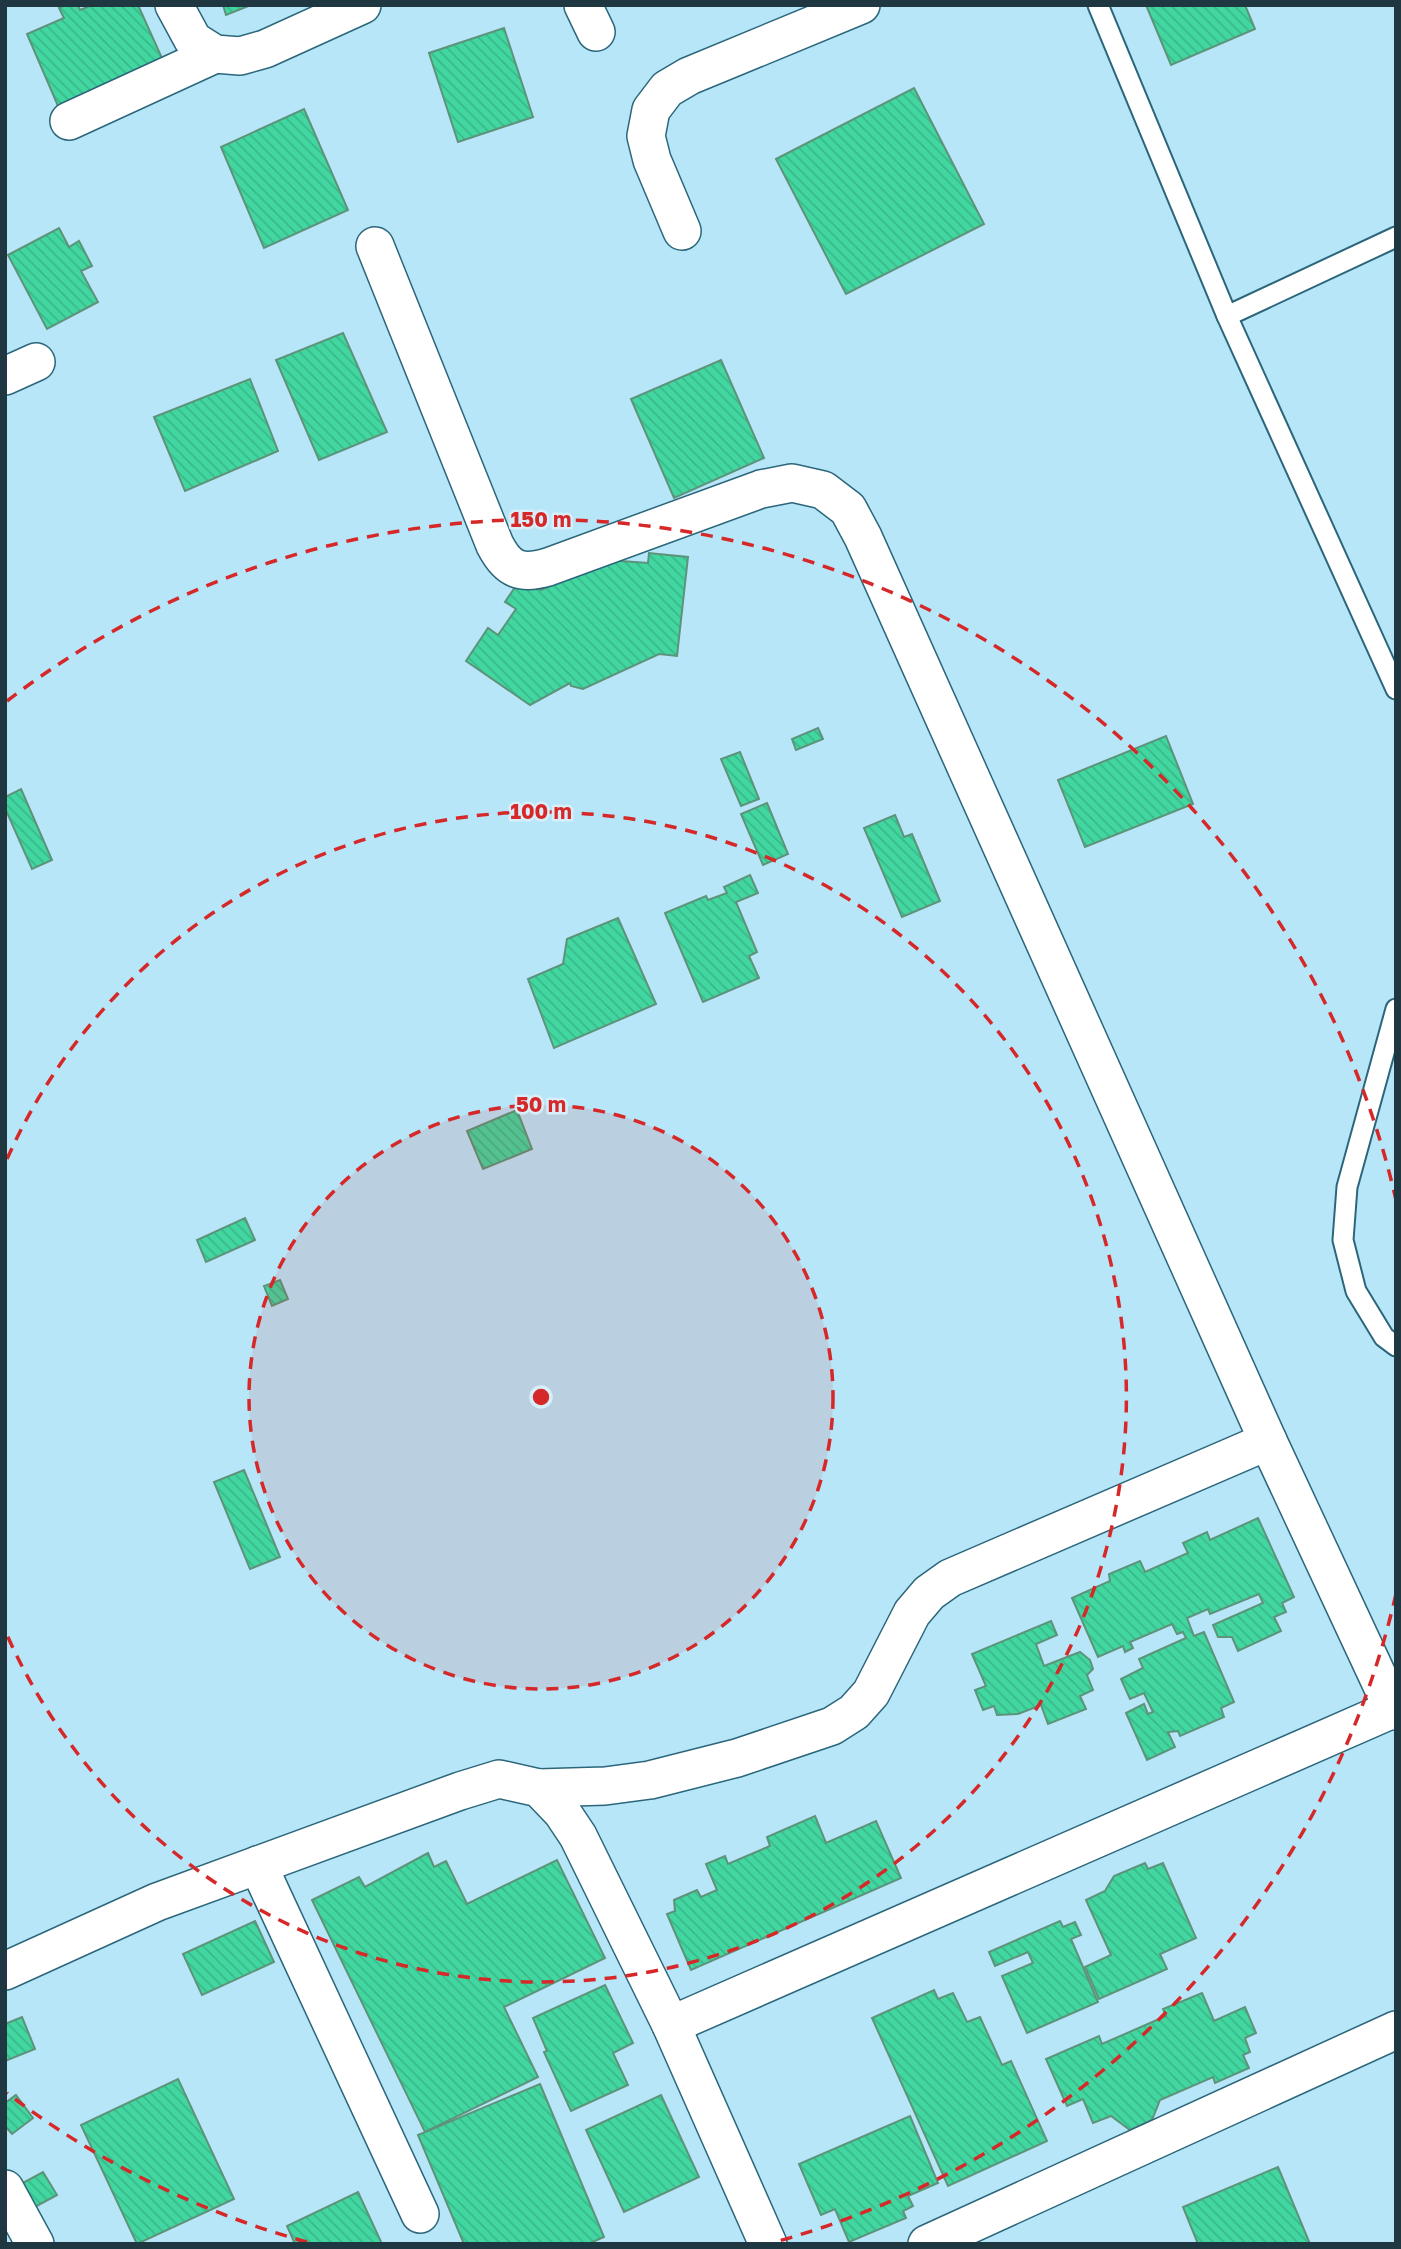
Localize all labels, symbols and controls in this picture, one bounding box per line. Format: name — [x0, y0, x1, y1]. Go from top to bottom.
text: 150 m — [511, 506, 571, 532]
text: 100 m — [510, 798, 572, 824]
text: 50 m — [516, 1091, 566, 1117]
centre of rings — [529, 1385, 553, 1409]

